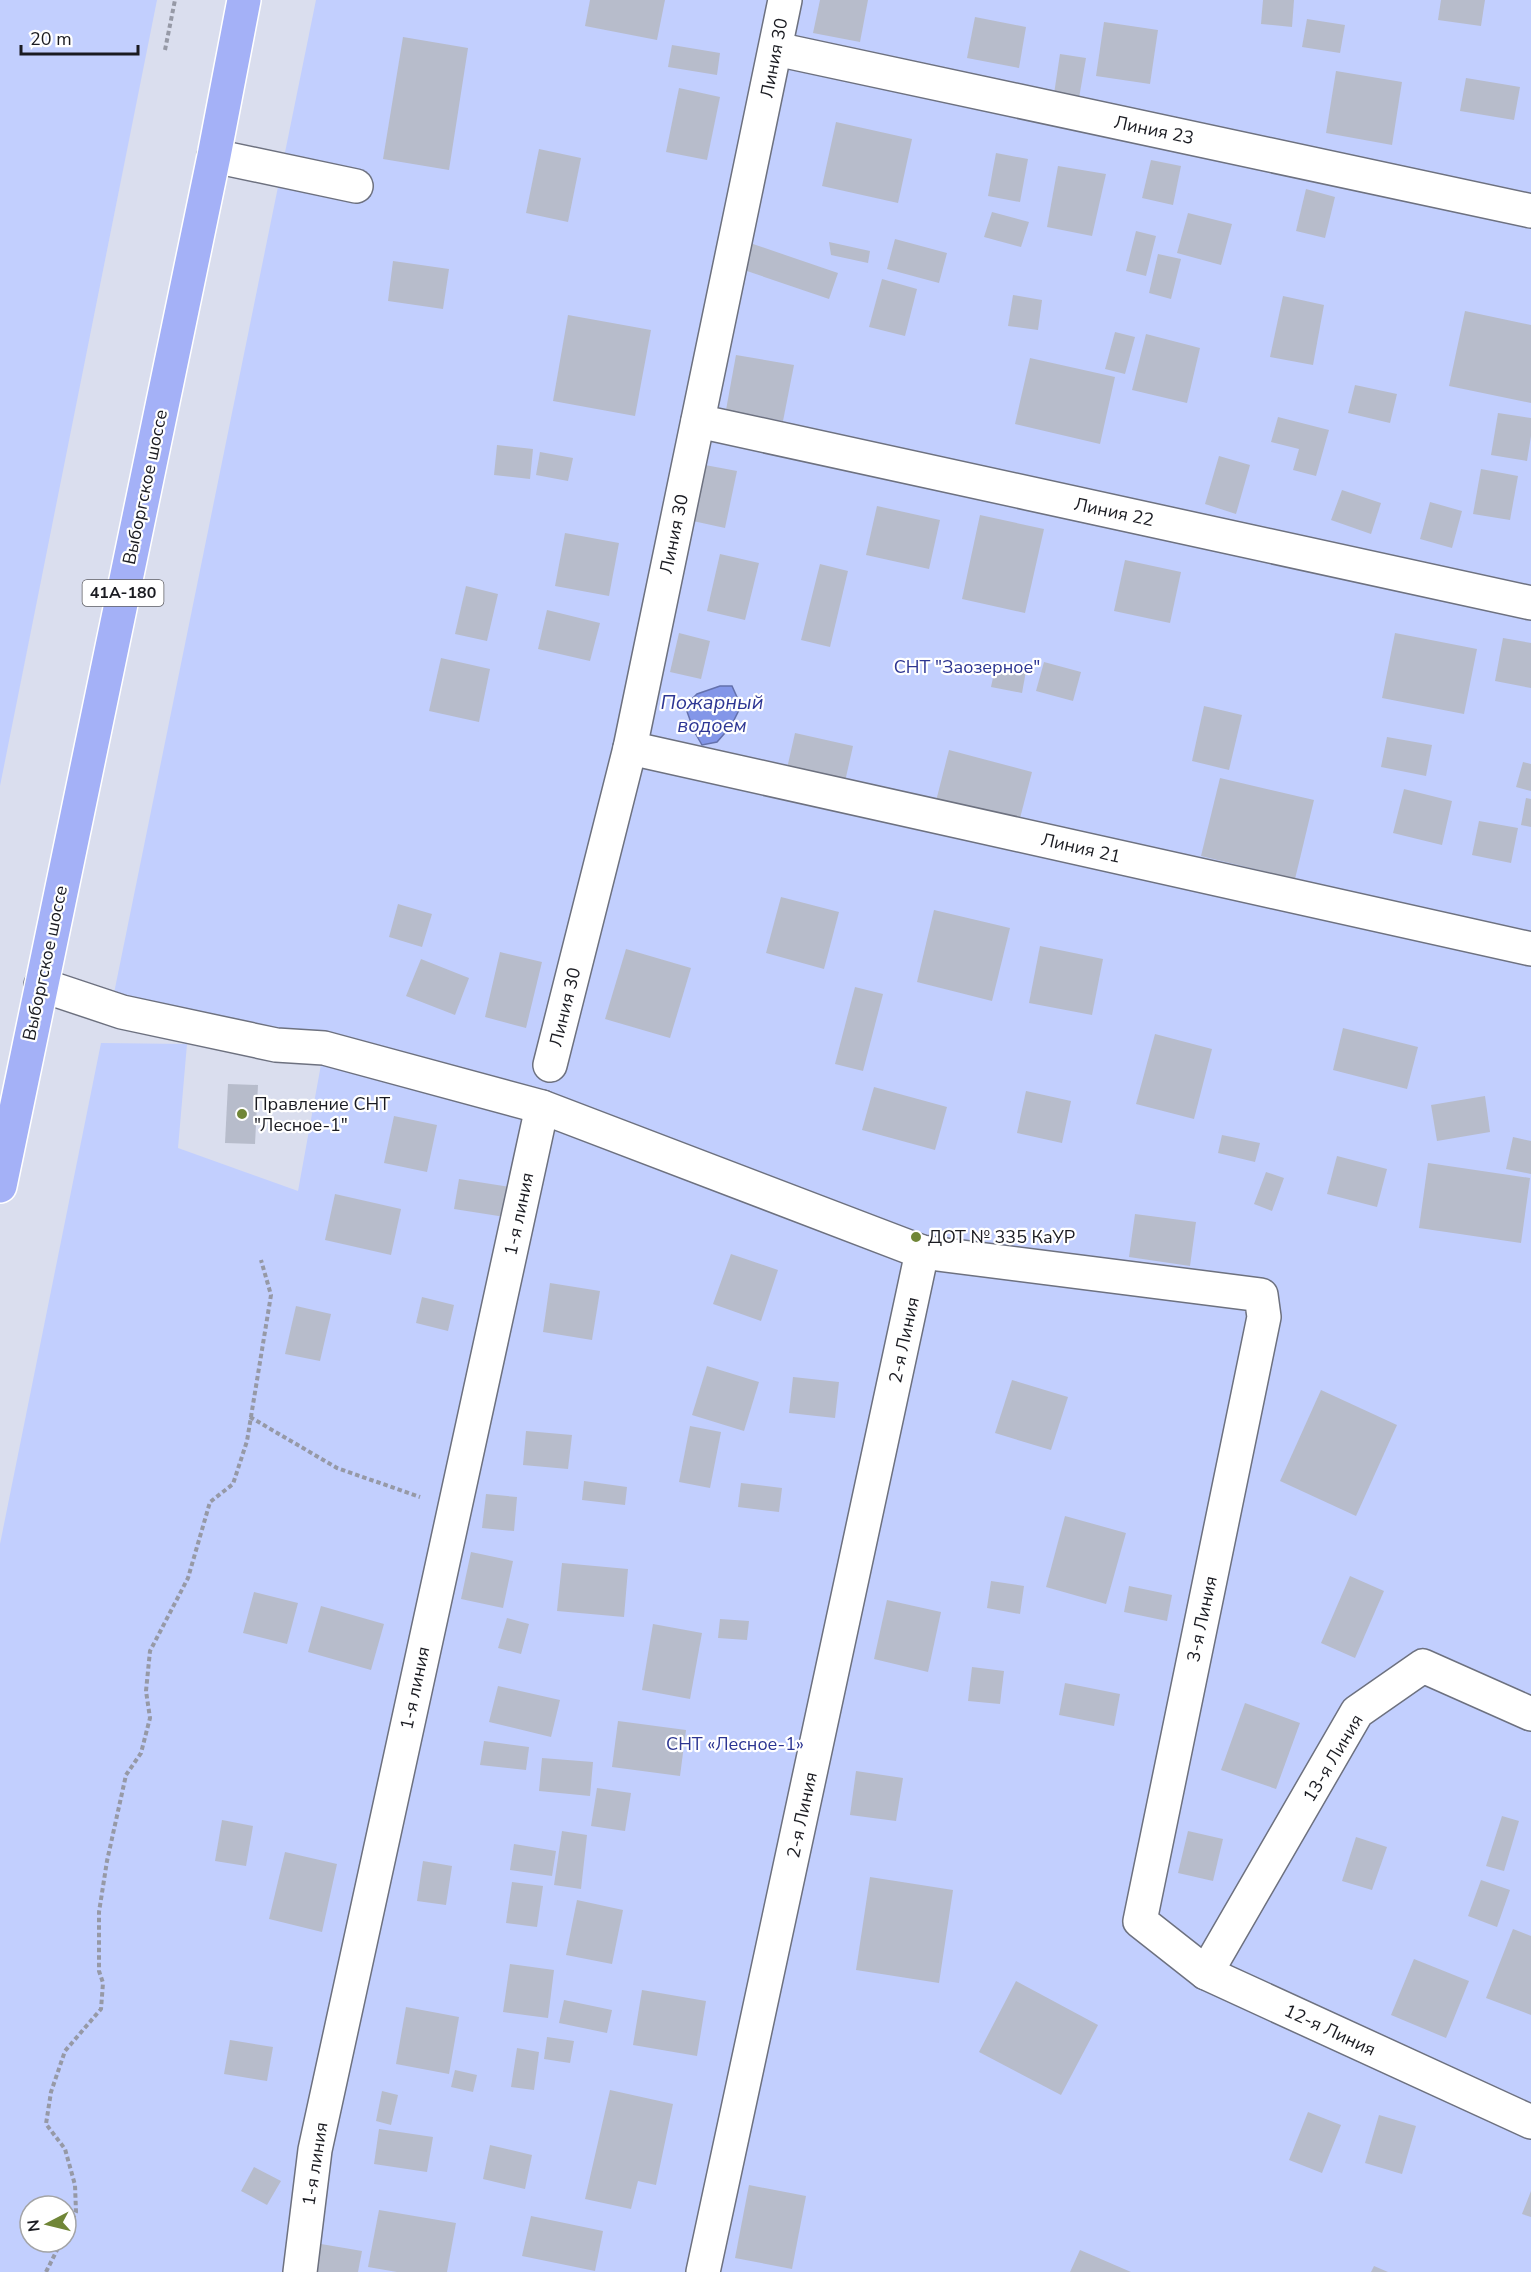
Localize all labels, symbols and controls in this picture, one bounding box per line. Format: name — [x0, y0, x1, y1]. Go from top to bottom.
street label: Линия 30 — [755, 16, 793, 100]
scale bar — [21, 18, 138, 56]
text: 20 m — [30, 27, 72, 51]
street label: Линия 23 — [1112, 110, 1196, 150]
street label: Выборгское шоссе — [117, 407, 173, 567]
street label: Линия 30 — [654, 492, 694, 576]
street label: Линия 22 — [1072, 492, 1156, 532]
road number: 41А-180 — [82, 580, 164, 606]
park label: СНТ "Заозерное" — [894, 655, 1040, 679]
water label: Пожарный водоем — [661, 689, 763, 739]
street label: Линия 21 — [1039, 827, 1123, 869]
street label: Выборгское шоссе — [17, 883, 73, 1043]
street label: Линия 30 — [544, 965, 586, 1049]
place label: Правление СНТ "Лесное-1" — [254, 1092, 390, 1137]
marker: Правление СНТ "Лесное-1" — [235, 1107, 249, 1121]
street label: 1-я линия — [498, 1170, 540, 1258]
place label: ДОТ № 335 КаУР — [928, 1225, 1075, 1249]
marker: ДОТ № 335 КаУР — [909, 1230, 923, 1244]
street label: 2-я Линия — [883, 1295, 925, 1385]
street label: 3-я Линия — [1181, 1574, 1223, 1664]
street label: 1-я линия — [394, 1644, 436, 1732]
street label: 13-я Линия — [1297, 1710, 1369, 1806]
park label: СНТ «Лесное-1» — [666, 1732, 804, 1756]
street label: 2-я Линия — [781, 1770, 823, 1860]
street label: 12-я Линия — [1280, 1998, 1380, 2062]
street label: 1-я линия — [297, 2120, 333, 2208]
north arrow — [18, 2194, 78, 2254]
text: N — [22, 2218, 46, 2233]

